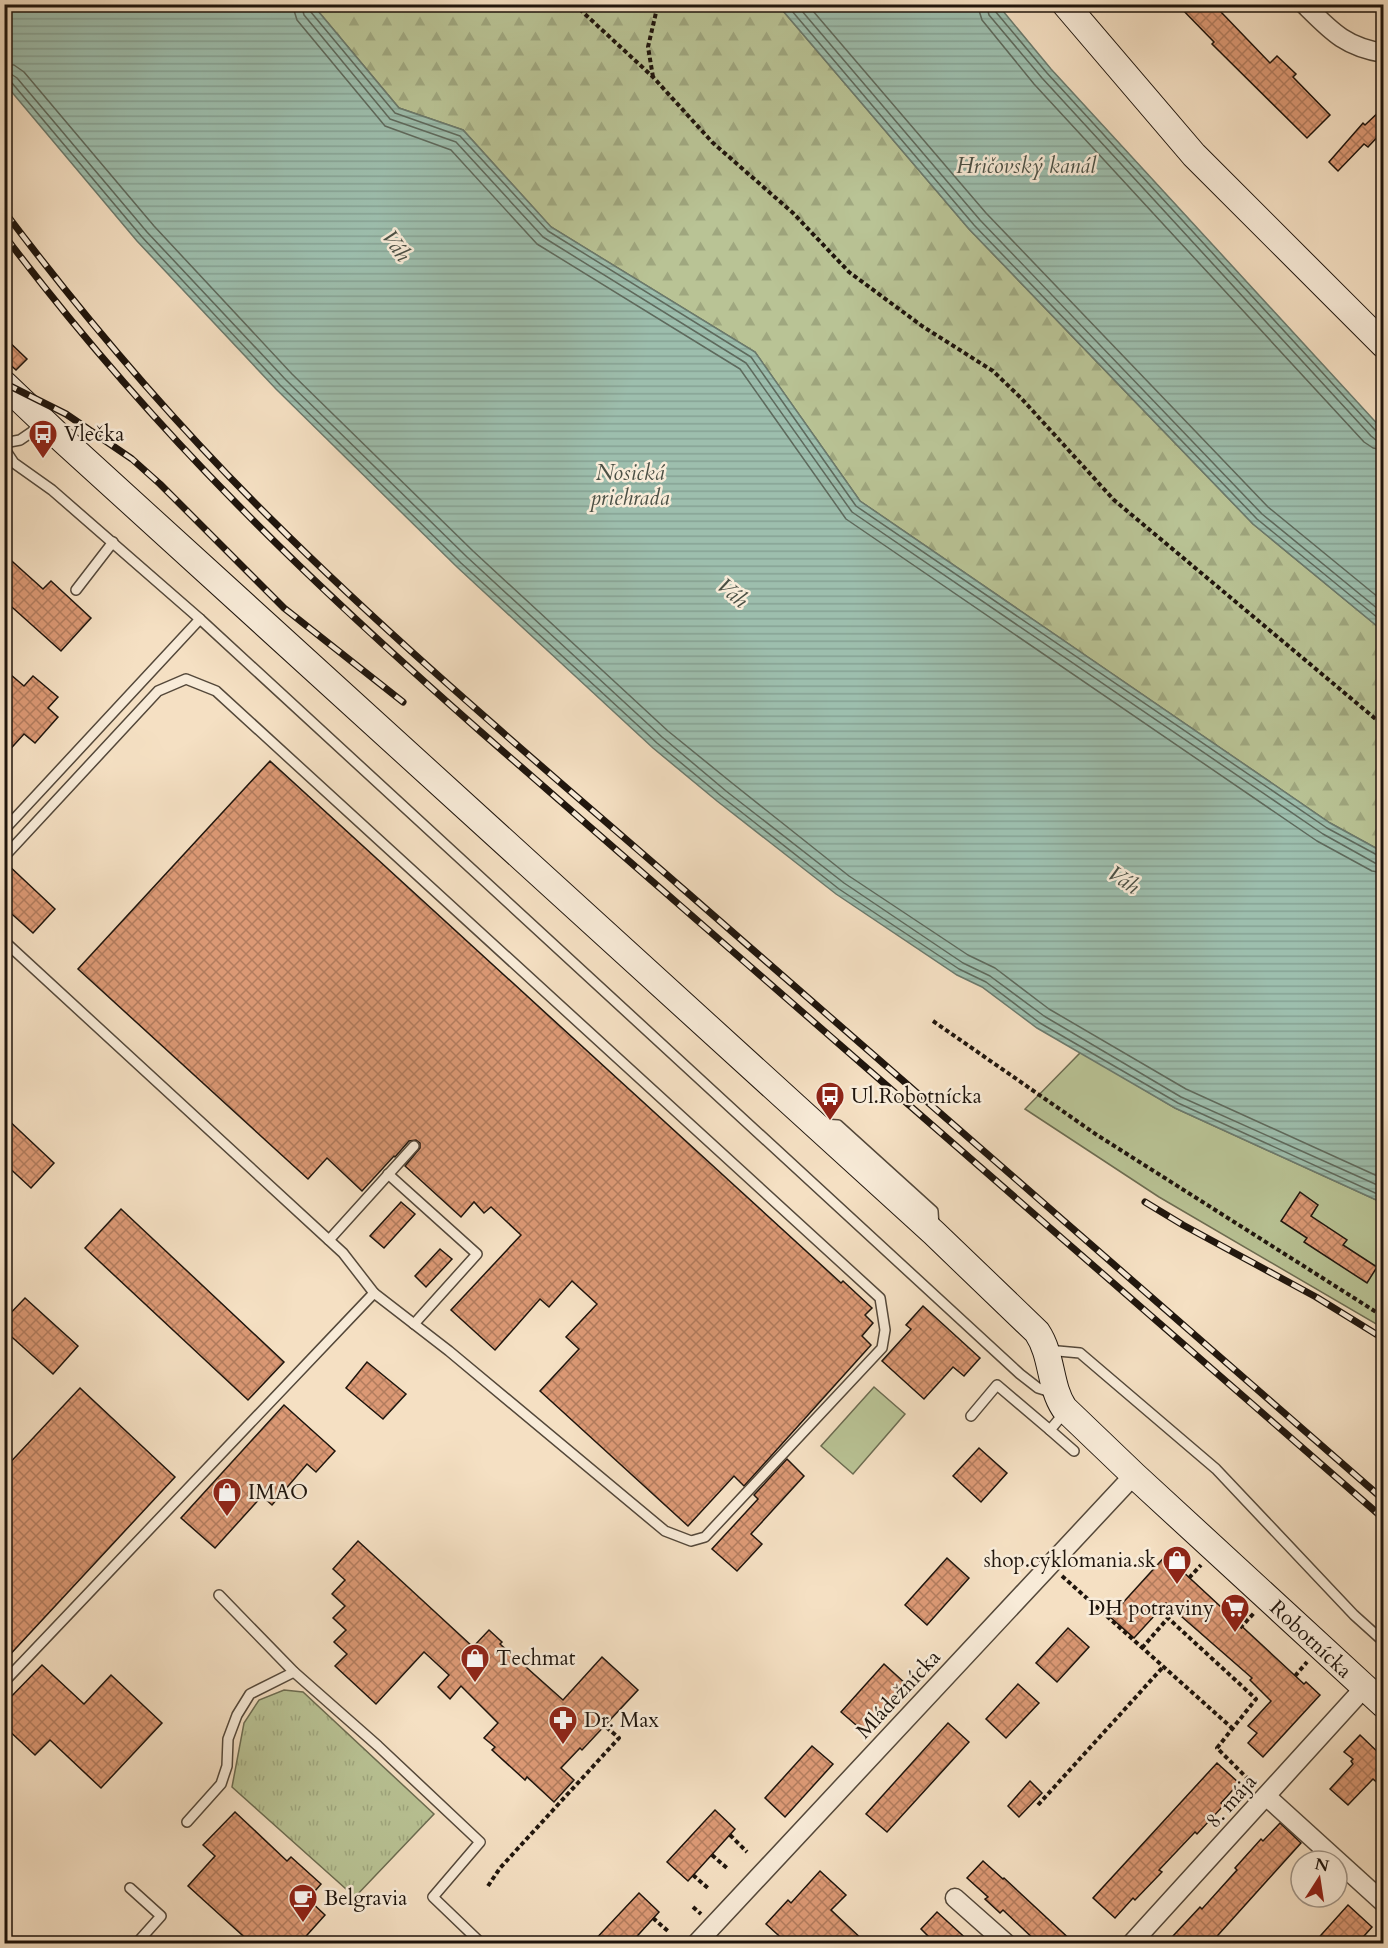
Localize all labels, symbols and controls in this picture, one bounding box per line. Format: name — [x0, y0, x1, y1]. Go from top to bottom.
water label: Hričovský kanál — [956, 151, 1097, 181]
water label: Váh — [374, 223, 418, 268]
bus stop icon: Vlečka — [27, 418, 59, 460]
place label: Vlečka — [64, 420, 124, 449]
water label: Nosická priehrada — [588, 458, 670, 513]
water label: Váh — [710, 571, 755, 615]
water label: Váh — [1101, 858, 1146, 902]
bus stop icon: Ul.Robotnícka — [814, 1080, 846, 1122]
place label: Ul.Robotnícka — [851, 1082, 982, 1111]
shop icon: IMAO — [211, 1476, 243, 1518]
place label: IMAO — [248, 1478, 308, 1507]
shop icon: shop.cyklomania.sk — [1161, 1544, 1193, 1586]
place label: shop.cyklomania.sk — [984, 1546, 1157, 1575]
supermarket icon: DH potraviny — [1219, 1592, 1251, 1634]
place label: DH potraviny — [1088, 1594, 1214, 1623]
street label: Robotnícka — [1263, 1594, 1358, 1685]
shop icon: Techmat — [459, 1642, 491, 1684]
street label: Mládežnícka — [850, 1643, 947, 1745]
place label: Techmat — [496, 1644, 576, 1673]
pharmacy icon: Dr. Max — [547, 1704, 579, 1746]
place label: Dr. Max — [584, 1706, 660, 1735]
street label: 8. mája — [1199, 1768, 1263, 1835]
north arrow — [1289, 1849, 1349, 1909]
text: N — [1313, 1853, 1331, 1878]
cafe icon: Belgravia — [287, 1882, 319, 1924]
place label: Belgravia — [324, 1884, 407, 1913]

